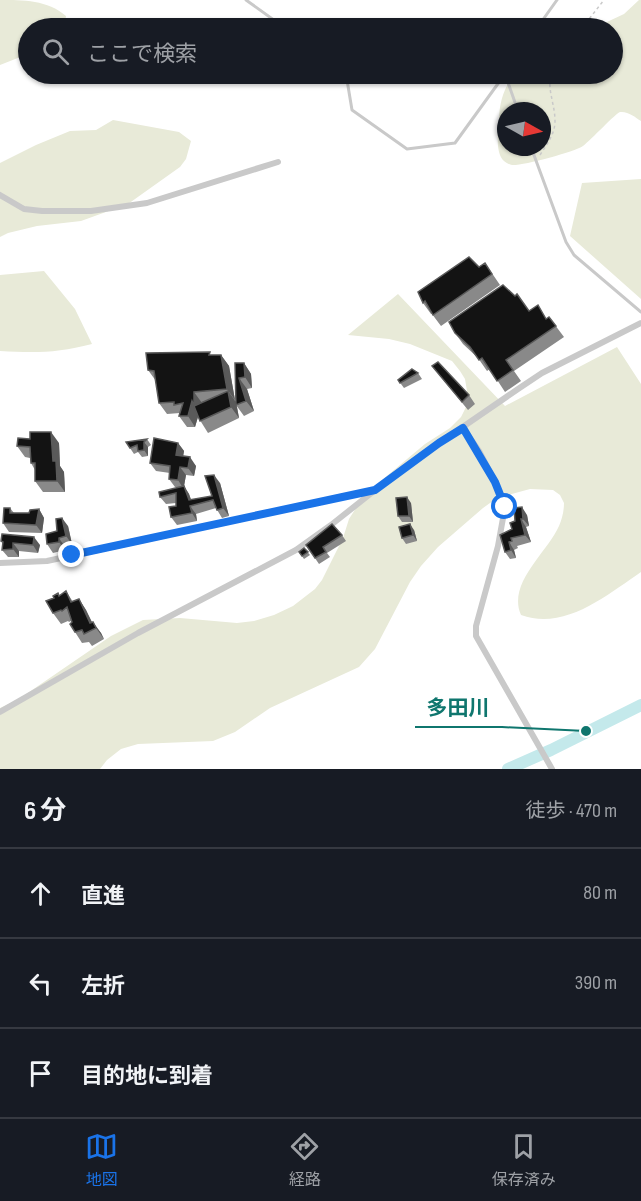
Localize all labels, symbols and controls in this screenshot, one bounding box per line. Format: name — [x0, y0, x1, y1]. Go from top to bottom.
search box — [18, 18, 623, 84]
icon: search — [39, 35, 72, 68]
text: ここで検索 — [87, 41, 197, 68]
north arrow — [497, 102, 551, 156]
route start — [491, 493, 517, 519]
route end — [58, 541, 84, 567]
callout: 多田川 — [415, 688, 502, 727]
text: 多田川 — [427, 696, 490, 721]
text: 6 分 — [24, 796, 66, 827]
text: 徒歩 · 470 m — [526, 799, 617, 823]
icon: ahead — [24, 877, 57, 910]
text: 80 m — [583, 881, 617, 905]
text: 直進 — [81, 883, 125, 910]
icon: left — [24, 967, 57, 1000]
text: 390 m — [575, 971, 617, 995]
text: 左折 — [81, 973, 125, 1000]
icon: arrive — [24, 1057, 57, 1090]
text: 目的地に到着 — [81, 1063, 213, 1090]
tab: 地図 — [85, 1130, 118, 1190]
tab: 経路 — [288, 1130, 321, 1190]
tab: 保存済み — [492, 1130, 556, 1190]

